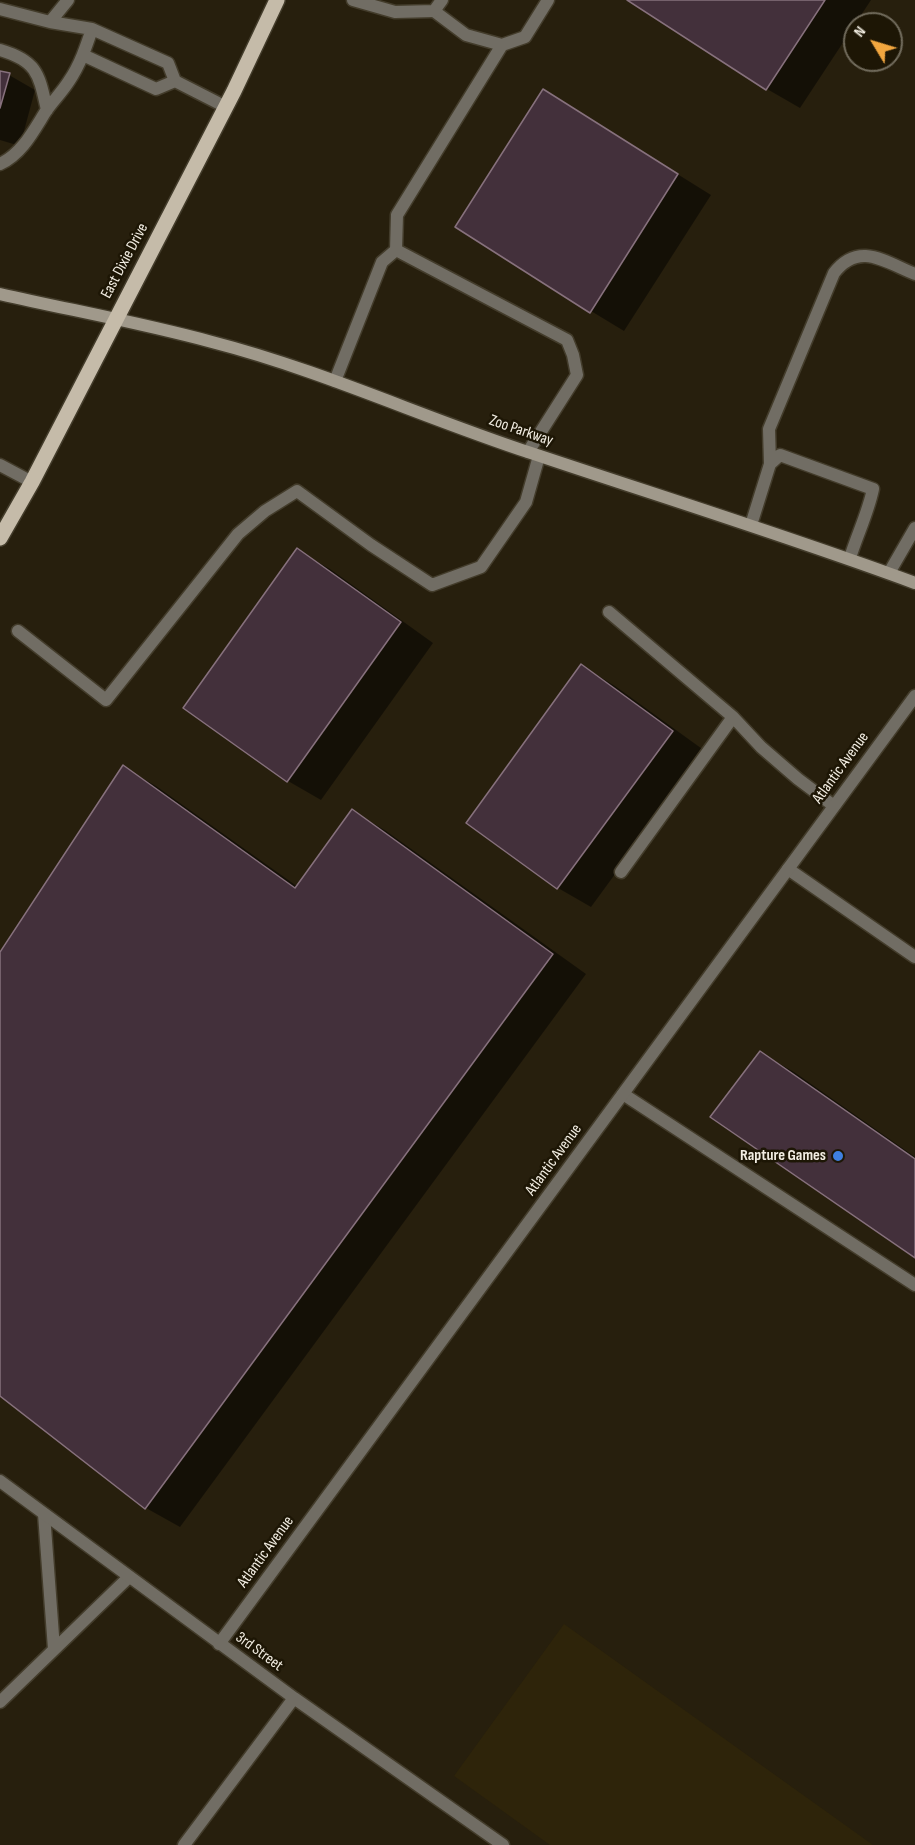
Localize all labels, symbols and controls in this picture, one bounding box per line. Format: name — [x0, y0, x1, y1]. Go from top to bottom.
north arrow — [843, 12, 903, 72]
text: N — [850, 23, 870, 41]
street label: East Dixie Drive — [97, 220, 153, 302]
street label: Zoo Parkway — [486, 411, 556, 451]
street label: Atlantic Avenue — [809, 728, 873, 808]
street label: Atlantic Avenue — [522, 1120, 586, 1200]
place label: Rapture Games — [740, 1146, 826, 1166]
marker: Rapture Games — [831, 1149, 845, 1163]
street label: Atlantic Avenue — [234, 1512, 298, 1592]
street label: 3rd Street — [232, 1628, 286, 1676]

